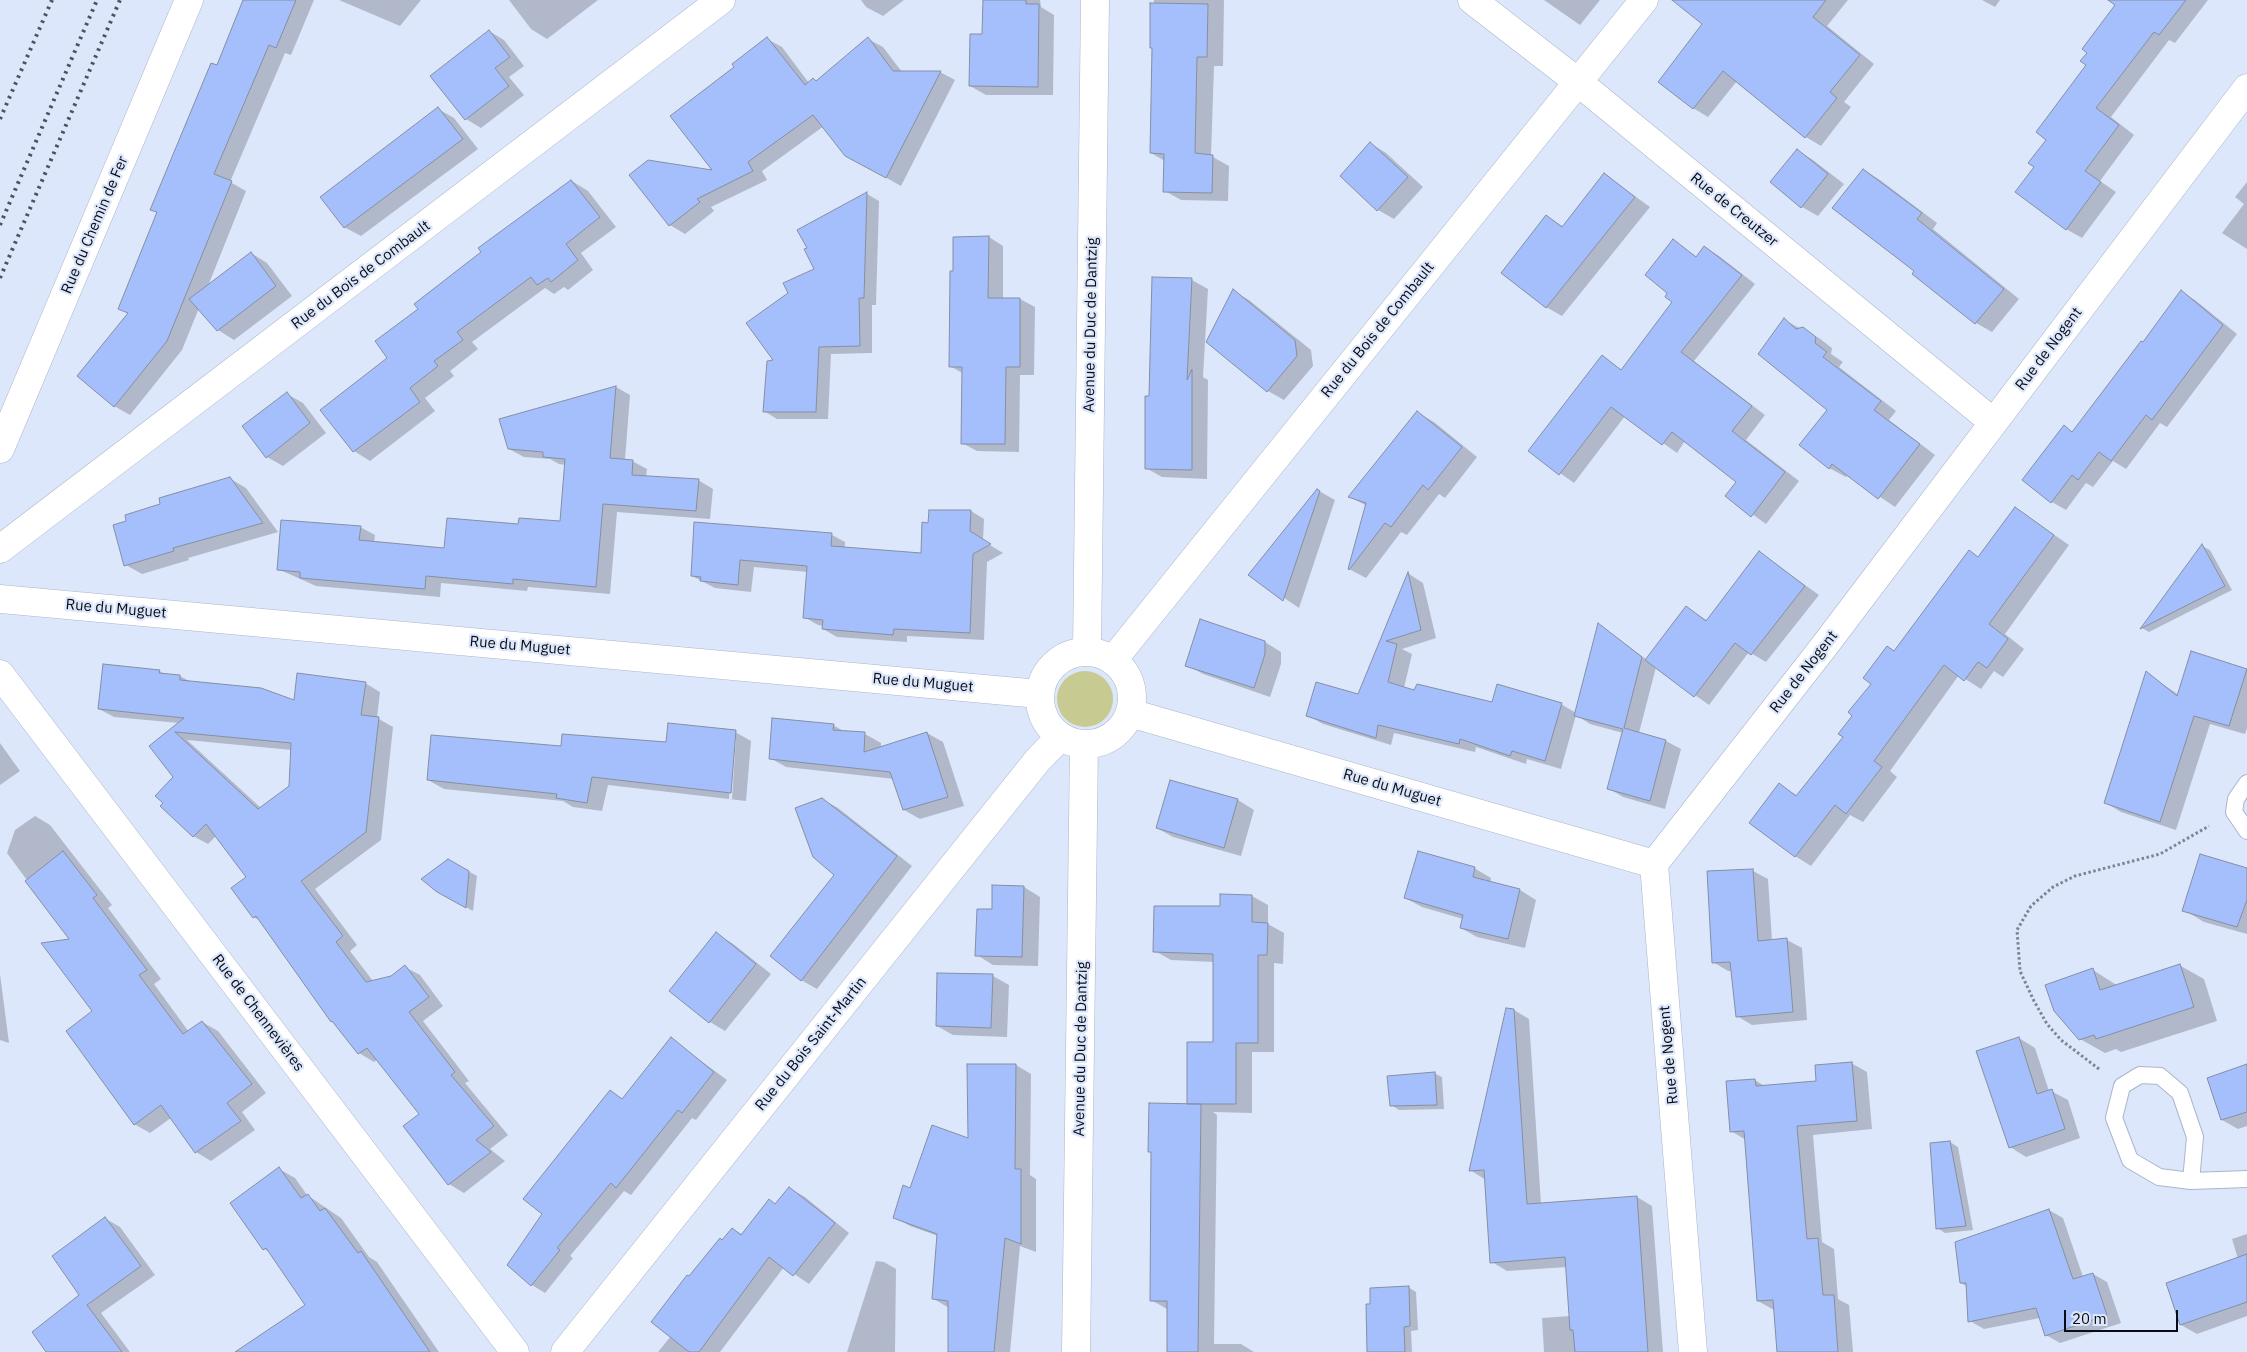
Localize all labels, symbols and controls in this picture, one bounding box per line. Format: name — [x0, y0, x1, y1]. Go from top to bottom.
street label: Rue du Chemin de Fer — [58, 153, 132, 297]
street label: Rue de Creutzer — [1686, 169, 1782, 251]
street label: Rue du Bois de Combault — [288, 217, 434, 333]
street label: Avenue du Duc de Dantzig — [1080, 237, 1102, 413]
street label: Rue du Bois de Combault — [1318, 259, 1438, 401]
street label: Rue de Nogent — [2012, 304, 2086, 394]
street label: Rue du Muguet — [65, 596, 167, 622]
street label: Rue de Nogent — [1766, 627, 1842, 717]
street label: Rue du Muguet — [469, 633, 571, 659]
street label: Rue du Muguet — [872, 670, 974, 696]
street label: Rue du Muguet — [1341, 765, 1443, 811]
street label: Rue de Chennevières — [208, 951, 308, 1075]
street label: Avenue du Duc de Dantzig — [1070, 961, 1092, 1137]
street label: Rue du Bois Saint-Martin — [752, 974, 870, 1114]
street label: Rue de Nogent — [1656, 1005, 1682, 1105]
scale bar — [2067, 1300, 2181, 1332]
text: 20 m — [2072, 1309, 2107, 1328]

